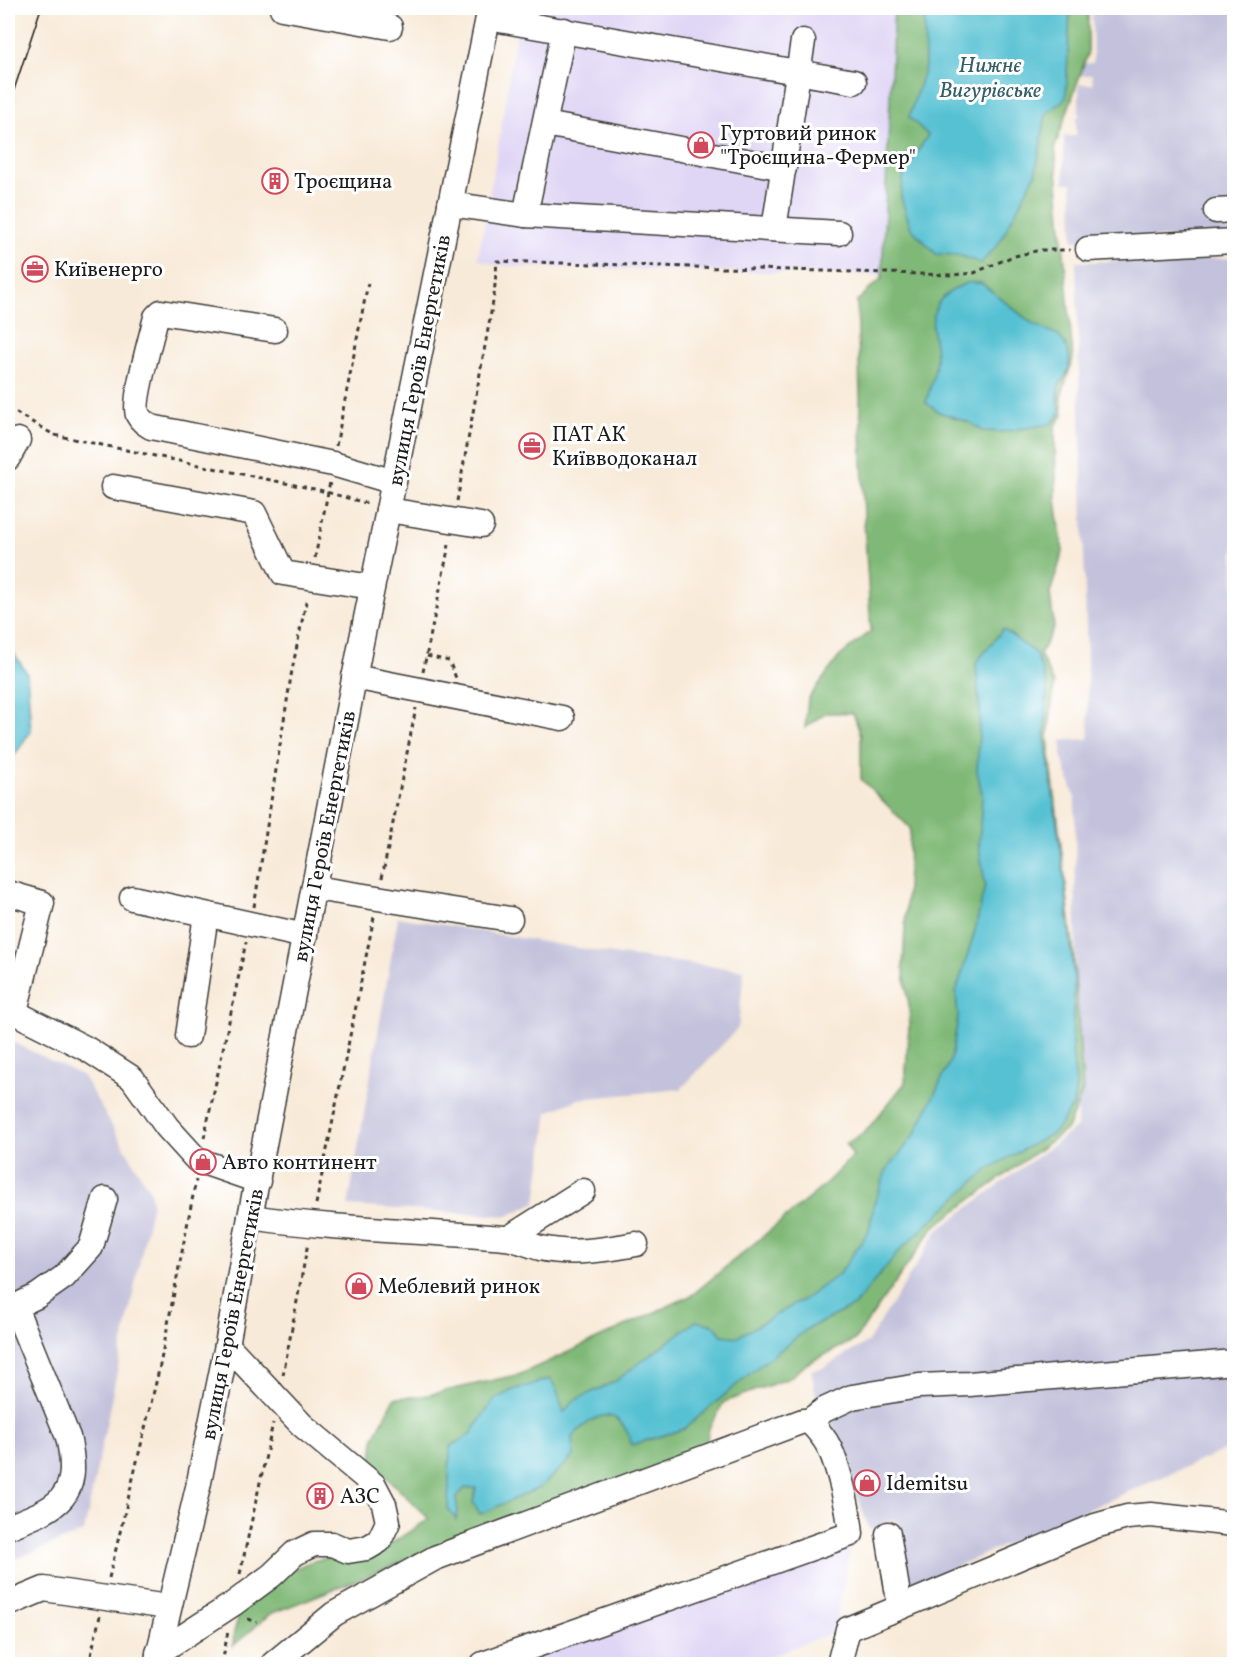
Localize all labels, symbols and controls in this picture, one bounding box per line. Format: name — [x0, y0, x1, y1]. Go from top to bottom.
water label: Нижнє Вигурівське — [939, 51, 1041, 107]
place label: Гуртовий ринок "Троєщина-Фермер" — [720, 120, 916, 173]
shop icon: Гуртовий ринок "Троєщина-Фермер" — [686, 130, 716, 160]
building icon: Троєщина — [260, 166, 290, 196]
place label: Троєщина — [294, 168, 393, 197]
street label: вулиця Героїв Енергетиків — [382, 232, 459, 488]
office icon: Київенерго — [20, 254, 50, 284]
place label: Київенерго — [54, 256, 163, 285]
place label: ПАТ АК Київводоканал — [552, 421, 697, 474]
office icon: ПАТ АК Київводоканал — [517, 431, 547, 461]
street label: вулиця Героїв Енергетиків — [287, 708, 364, 964]
shop icon: Авто континент — [188, 1147, 218, 1177]
place label: Авто континент — [222, 1149, 377, 1178]
street label: вулиця Героїв Енергетиків — [195, 1186, 272, 1442]
shop icon: Меблевий ринок — [344, 1271, 374, 1301]
place label: Меблевий ринок — [378, 1273, 540, 1302]
shop icon: Idemitsu — [852, 1468, 882, 1498]
place label: Idemitsu — [886, 1470, 968, 1499]
building icon: АЗС — [305, 1481, 335, 1511]
place label: АЗС — [340, 1483, 380, 1512]

